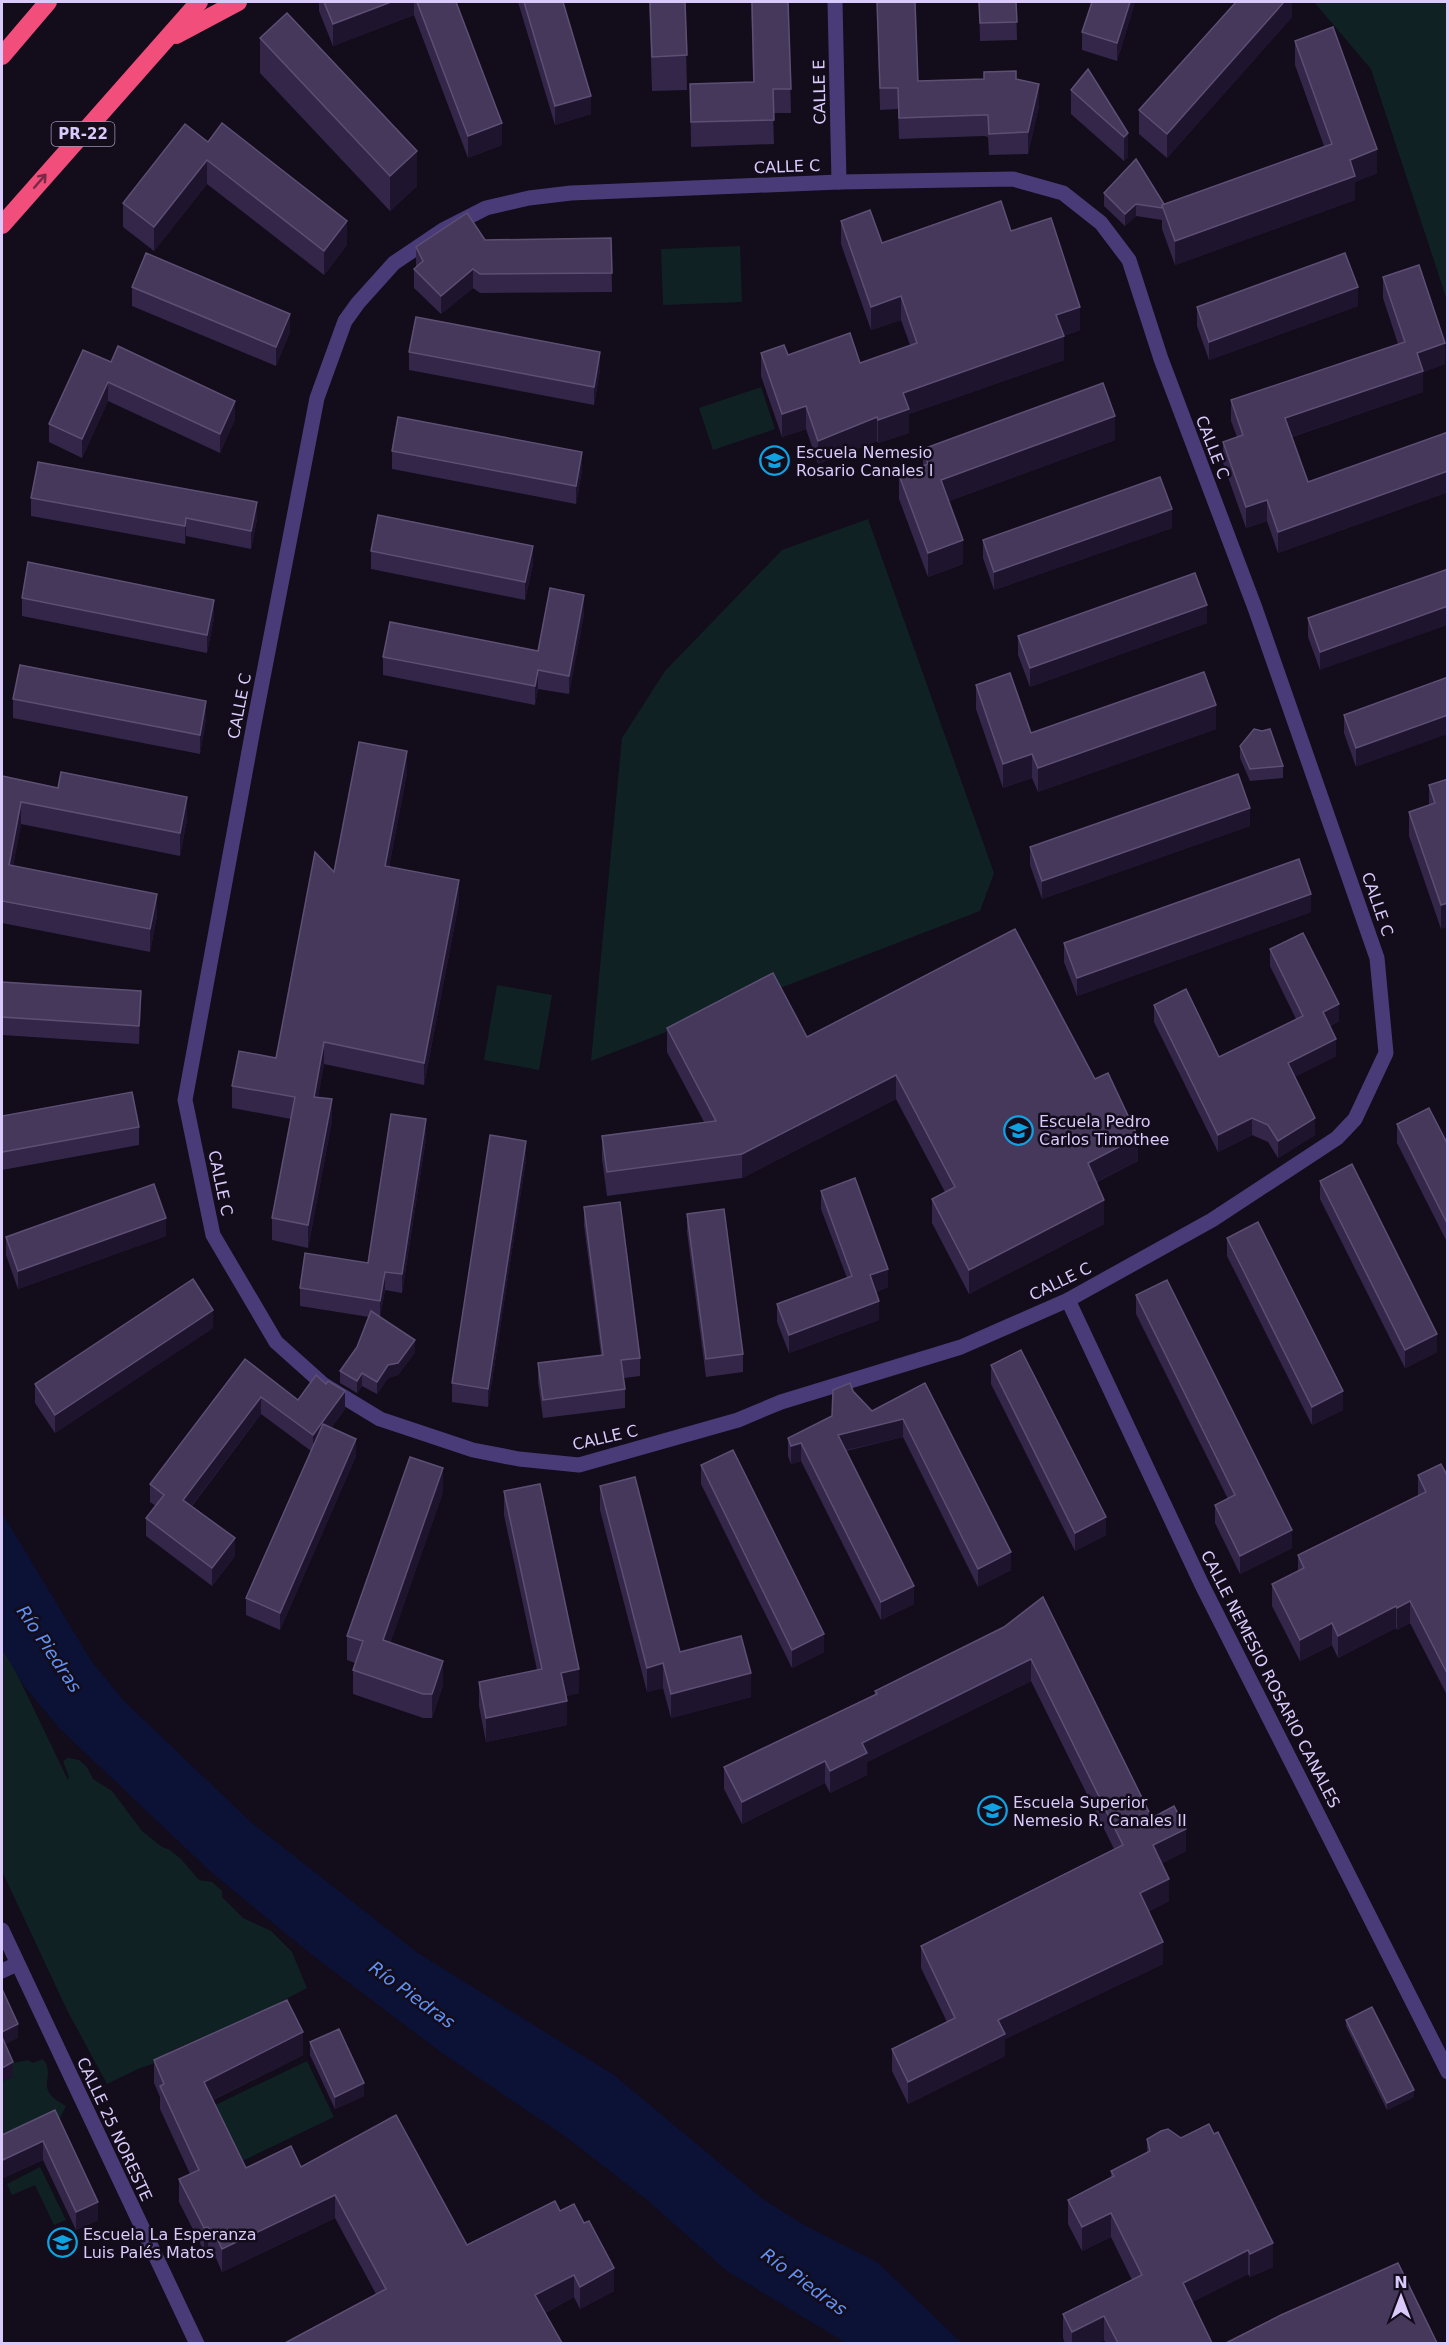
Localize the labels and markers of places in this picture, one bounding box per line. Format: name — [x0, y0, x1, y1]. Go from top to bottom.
place label: Escuela Nemesio Rosario Canales I — [796, 443, 934, 480]
school or university icon: Escuela Nemesio Rosario Canales I — [759, 445, 791, 477]
place label: Escuela Pedro Carlos Timothee — [1039, 1112, 1169, 1149]
school or university icon: Escuela Pedro Carlos Timothee — [1002, 1114, 1034, 1146]
place label: Escuela Superior Nemesio R. Canales II — [1013, 1793, 1187, 1830]
school or university icon: Escuela Superior Nemesio R. Canales II — [976, 1795, 1008, 1827]
place label: Escuela La Esperanza Luis Palés Matos — [83, 2225, 257, 2262]
school or university icon: Escuela La Esperanza Luis Palés Matos — [46, 2227, 78, 2259]

